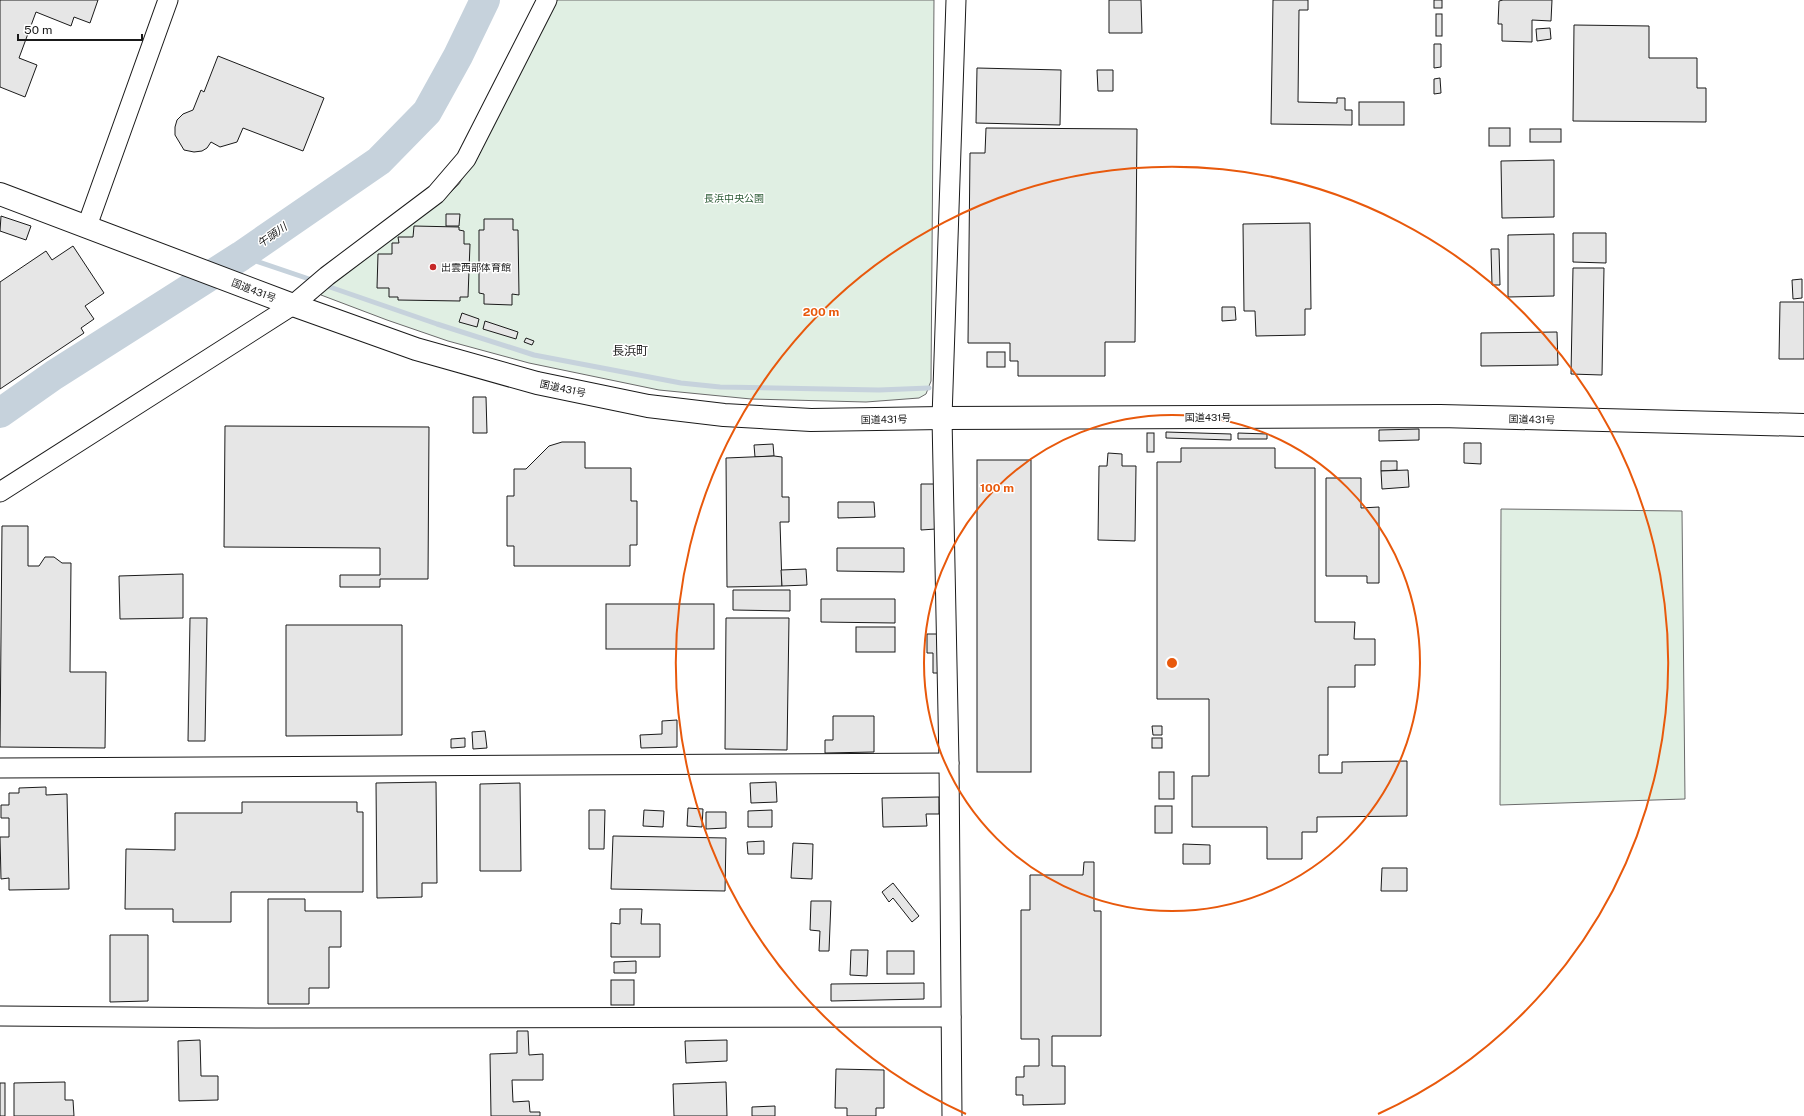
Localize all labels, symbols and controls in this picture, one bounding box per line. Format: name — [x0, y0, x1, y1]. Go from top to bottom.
scale bar — [18, 16, 142, 42]
text: 50 m — [24, 23, 52, 37]
park label: 長浜中央公園 — [704, 192, 764, 204]
water label: 午頭川 — [255, 220, 290, 249]
place label: 出雲西部体育館 — [441, 261, 511, 273]
marker: 出雲西部体育館 — [428, 262, 438, 272]
street label: 国道431号 — [230, 276, 278, 304]
text: 200 m — [803, 305, 839, 319]
district label: 長浜町 — [612, 344, 648, 358]
street label: 国道431号 — [539, 377, 587, 399]
street label: 国道431号 — [1185, 411, 1231, 423]
street label: 国道431号 — [861, 413, 907, 425]
street label: 国道431号 — [1509, 413, 1555, 425]
text: 100 m — [980, 481, 1014, 495]
centre of rings — [1165, 656, 1179, 670]

